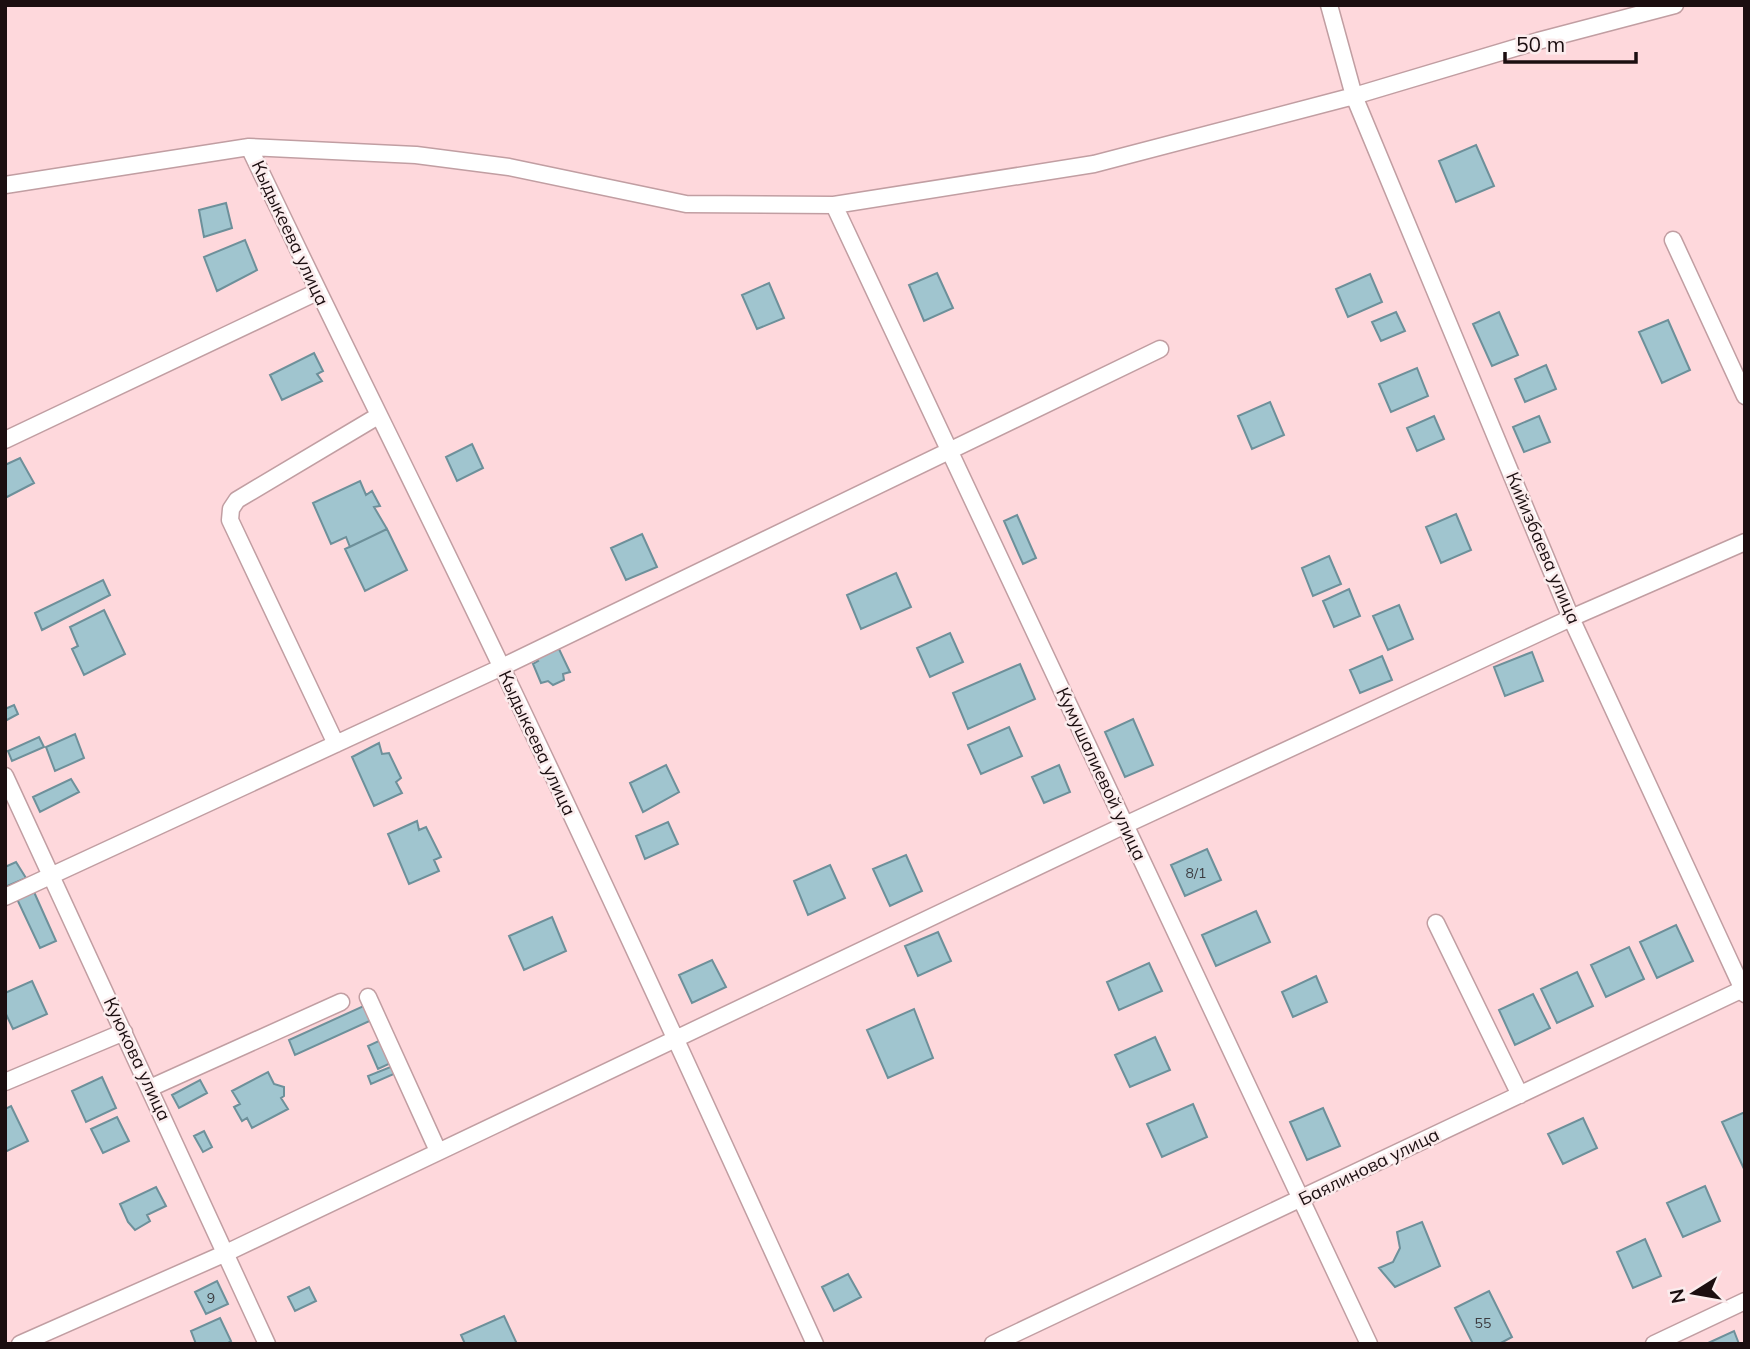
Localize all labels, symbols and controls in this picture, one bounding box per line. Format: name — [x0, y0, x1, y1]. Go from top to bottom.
scale bar — [1505, 21, 1636, 65]
text: 50 m — [1516, 31, 1565, 57]
street label: Кыдыкеева улица — [247, 157, 334, 309]
street label: Кийизбаева улица — [1501, 468, 1586, 627]
street label: Кыдыкеева улица — [494, 667, 581, 819]
street label: Кумушалиевой улица — [1051, 684, 1152, 864]
house number: 8/1 — [1186, 864, 1206, 882]
street label: Куюкова улица — [99, 993, 176, 1124]
street label: Баялинова улица — [1295, 1123, 1443, 1211]
north arrow — [1659, 1258, 1729, 1328]
text: N — [1664, 1287, 1690, 1306]
house number: 9 — [207, 1289, 215, 1307]
house number: 55 — [1475, 1314, 1491, 1332]

